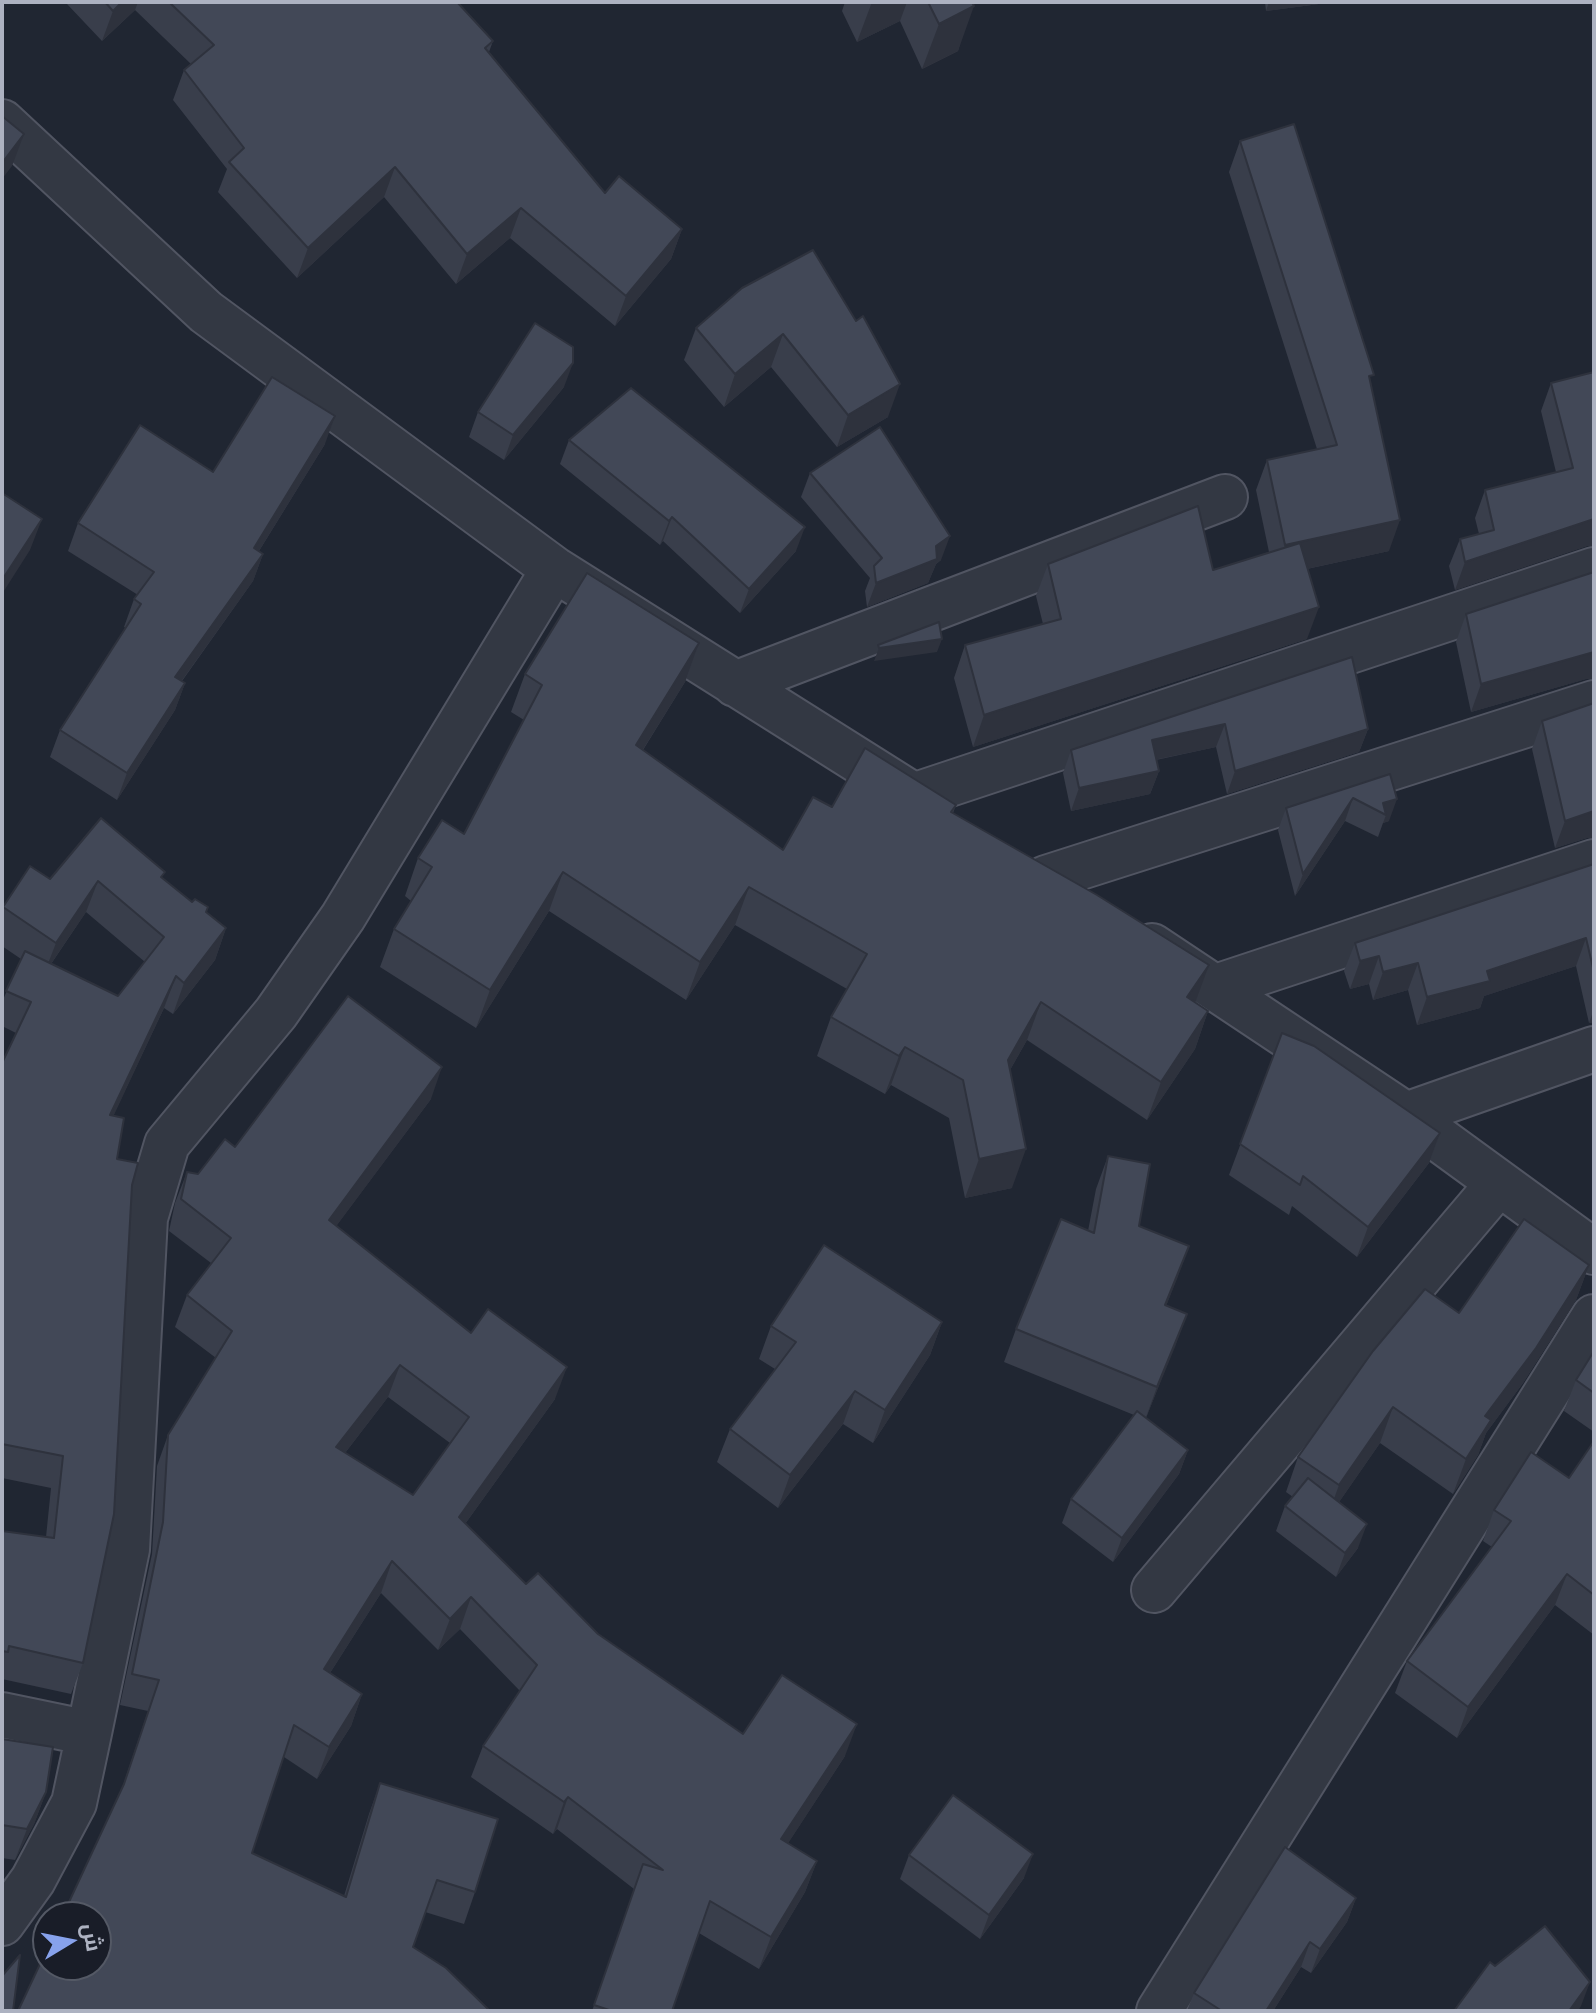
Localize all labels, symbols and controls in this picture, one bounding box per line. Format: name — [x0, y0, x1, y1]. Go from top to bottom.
north arrow — [32, 1901, 112, 1981]
text: ش — [76, 1921, 111, 1954]

